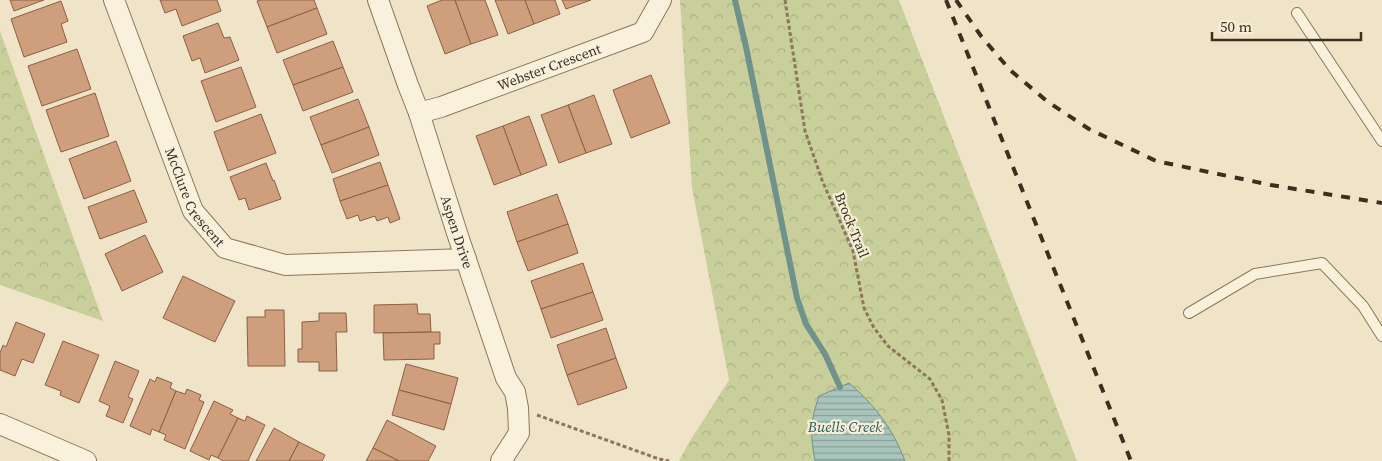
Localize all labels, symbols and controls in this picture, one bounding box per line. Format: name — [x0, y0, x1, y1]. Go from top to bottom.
scale bar — [1212, 10, 1361, 42]
text: 50 m — [1220, 16, 1252, 37]
street label: Webster Crescent — [494, 38, 604, 95]
street label: McClure Crescent — [160, 145, 230, 251]
street label: Brock Trail — [830, 189, 874, 261]
street label: Aspen Drive — [436, 193, 478, 271]
water label: Buells Creek — [807, 416, 883, 437]

